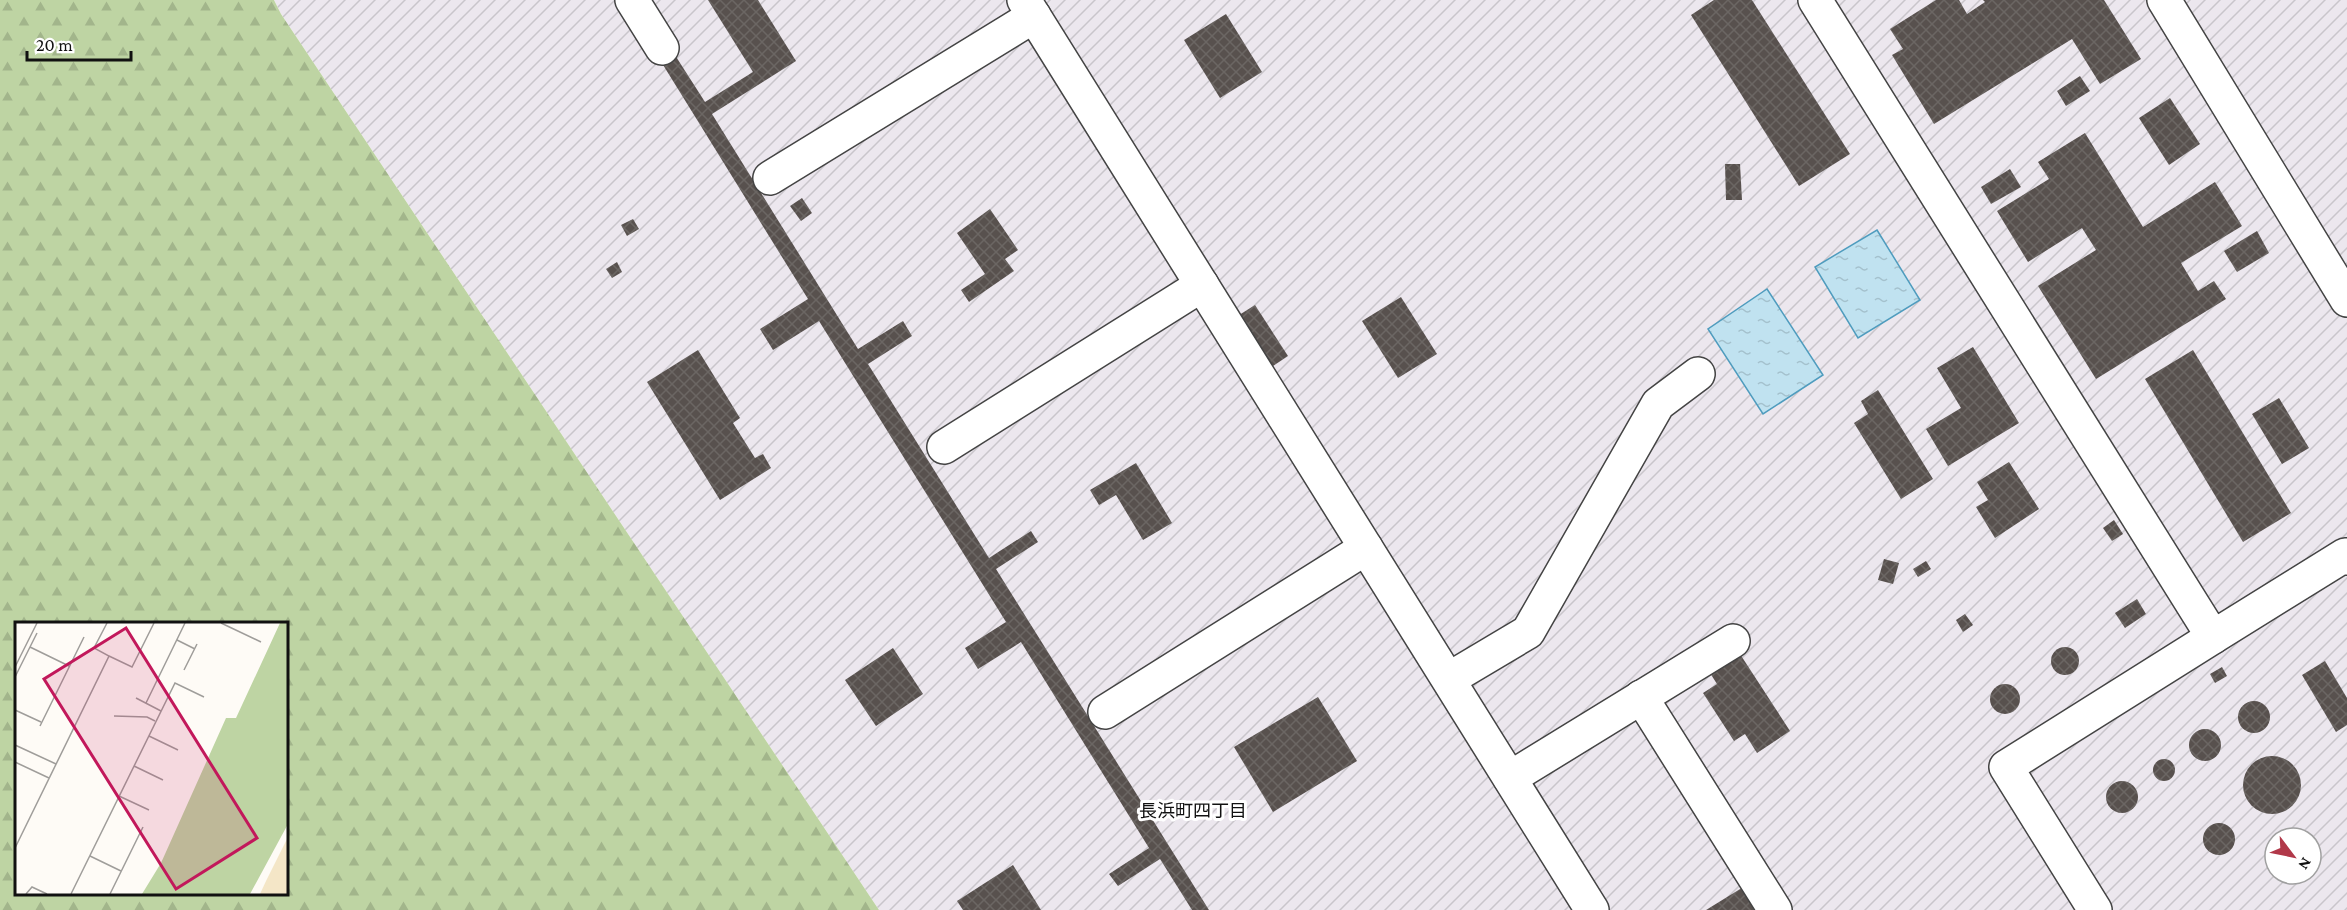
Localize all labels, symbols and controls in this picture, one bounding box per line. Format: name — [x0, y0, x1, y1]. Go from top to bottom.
scale bar — [27, 24, 130, 62]
text: 20 m — [36, 35, 73, 55]
inset map — [15, 622, 288, 895]
district label: 長浜町四丁目 — [1139, 801, 1247, 821]
north arrow — [2263, 826, 2323, 886]
text: N — [2295, 855, 2315, 873]

